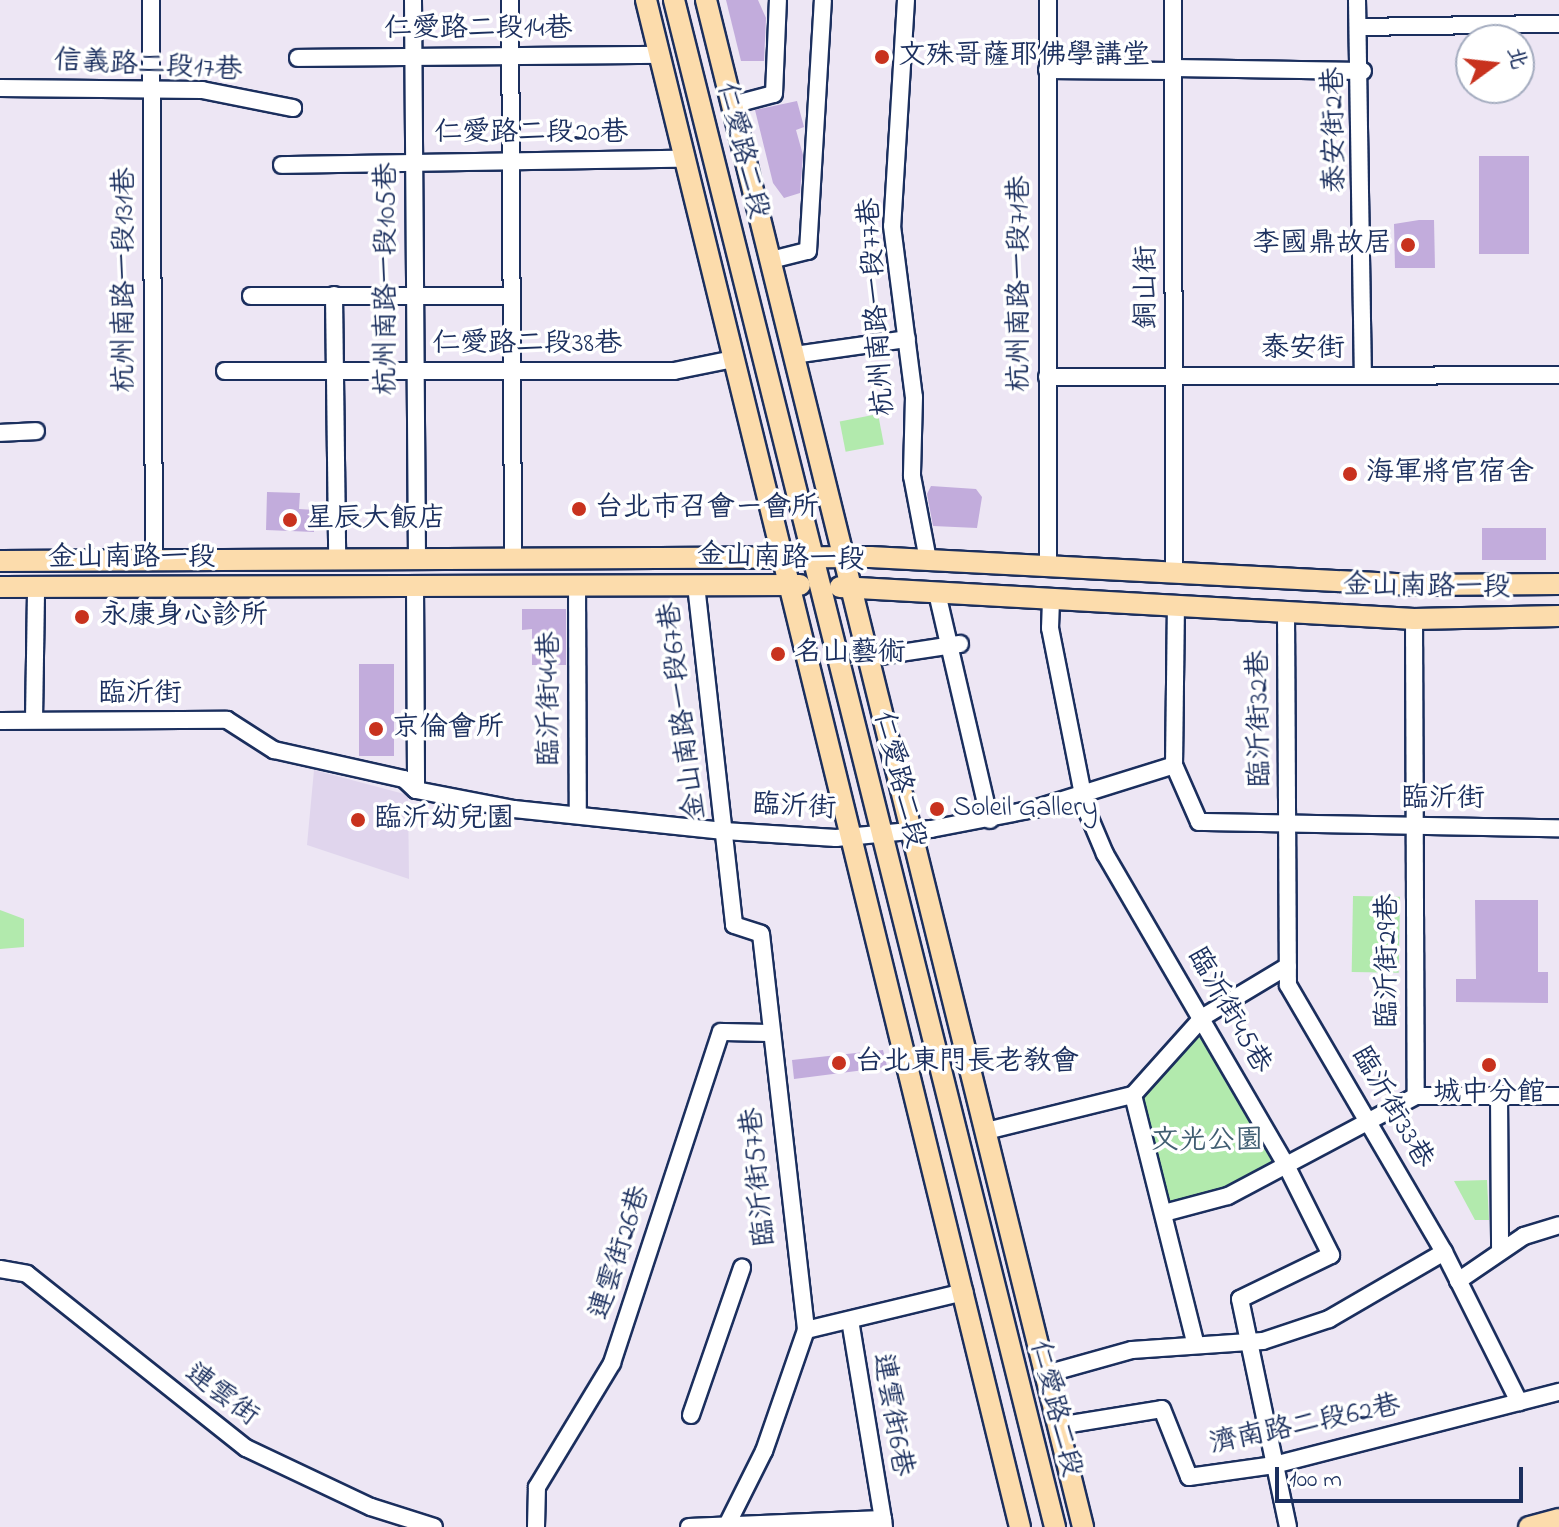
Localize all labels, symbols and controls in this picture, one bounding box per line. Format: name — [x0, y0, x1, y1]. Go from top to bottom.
street label: 仁愛路二段14巷 — [384, 13, 572, 47]
north arrow — [1455, 24, 1535, 104]
place label: 文殊哥薩耶佛學講堂 — [898, 40, 1150, 74]
text: 北 — [1498, 44, 1535, 73]
street label: 信義路二段17巷 — [53, 45, 243, 89]
marker: 文殊哥薩耶佛學講堂 — [873, 48, 891, 66]
street label: 泰安街2巷 — [1318, 67, 1354, 193]
street label: 仁愛路二段 — [708, 79, 774, 223]
street label: 仁愛路二段20巷 — [434, 117, 628, 151]
street label: 杭州南路一段105巷 — [371, 162, 405, 396]
street label: 杭州南路一段131巷 — [109, 167, 143, 393]
street label: 杭州南路一段71巷 — [1004, 176, 1038, 392]
street label: 杭州南路一段77巷 — [854, 197, 902, 417]
place label: 李國鼎故居 — [1252, 228, 1392, 262]
marker: 李國鼎故居 — [1399, 236, 1417, 254]
street label: 銅山街 — [1131, 245, 1165, 329]
street label: 仁愛路二段38巷 — [432, 328, 622, 362]
street label: 泰安街 — [1261, 333, 1345, 367]
place label: 海軍將官宿舍 — [1366, 457, 1534, 491]
marker: 海軍將官宿舍 — [1341, 465, 1359, 483]
place label: 台北市召會ㄧ會所 — [595, 492, 819, 526]
marker: 台北市召會ㄧ會所 — [570, 500, 588, 518]
place label: 星辰大飯店 — [306, 503, 446, 537]
marker: 星辰大飯店 — [281, 511, 299, 529]
street label: 金山南路一段 — [696, 539, 866, 579]
street label: 金山南路一段 — [48, 542, 216, 576]
street label: 金山南路一段 — [1343, 570, 1511, 606]
place label: 永康身心診所 — [100, 600, 268, 634]
street label: 金山南路一段67巷 — [654, 600, 714, 822]
marker: 永康身心診所 — [71, 606, 93, 628]
street label: 臨沂街44巷 — [534, 631, 568, 767]
place label: 名山藝術 — [794, 637, 906, 671]
marker: 名山藝術 — [769, 645, 787, 663]
street label: 臨沂街32巷 — [1243, 650, 1279, 788]
street label: 臨沂街 — [98, 678, 182, 712]
street label: 仁愛路二段 — [865, 708, 931, 852]
place label: 京倫會所 — [392, 712, 504, 746]
marker: 京倫會所 — [367, 720, 385, 738]
street label: 臨沂街 — [1401, 783, 1485, 817]
street label: 臨沂街 — [751, 789, 837, 827]
place label: Soleil Gallery — [953, 792, 1098, 826]
marker: Soleil Gallery — [928, 800, 946, 818]
place label: 臨沂幼兒園 — [374, 803, 514, 837]
marker: 臨沂幼兒園 — [349, 811, 367, 829]
street label: 臨沂街29巷 — [1372, 894, 1406, 1028]
street label: 臨沂街45巷 — [1179, 942, 1277, 1080]
street label: 臨沂街33巷 — [1343, 1041, 1439, 1175]
place label: 台北東門長老教會 — [855, 1046, 1079, 1080]
marker: 台北東門長老教會 — [830, 1054, 848, 1072]
marker: 城中分館 — [1480, 1056, 1498, 1074]
place label: 城中分館 — [1433, 1077, 1545, 1111]
street label: 臨沂街57巷 — [736, 1106, 784, 1248]
park label: 文光公園 — [1151, 1125, 1263, 1159]
street label: 連雲街26巷 — [584, 1182, 658, 1324]
street label: 仁愛路二段 — [1021, 1337, 1087, 1481]
street label: 連雲街6巷 — [864, 1351, 918, 1479]
street label: 連雲街 — [177, 1357, 265, 1435]
street label: 濟南路二段62巷 — [1207, 1389, 1403, 1463]
scale bar — [1279, 1451, 1527, 1501]
text: 100 m — [1289, 1463, 1342, 1498]

